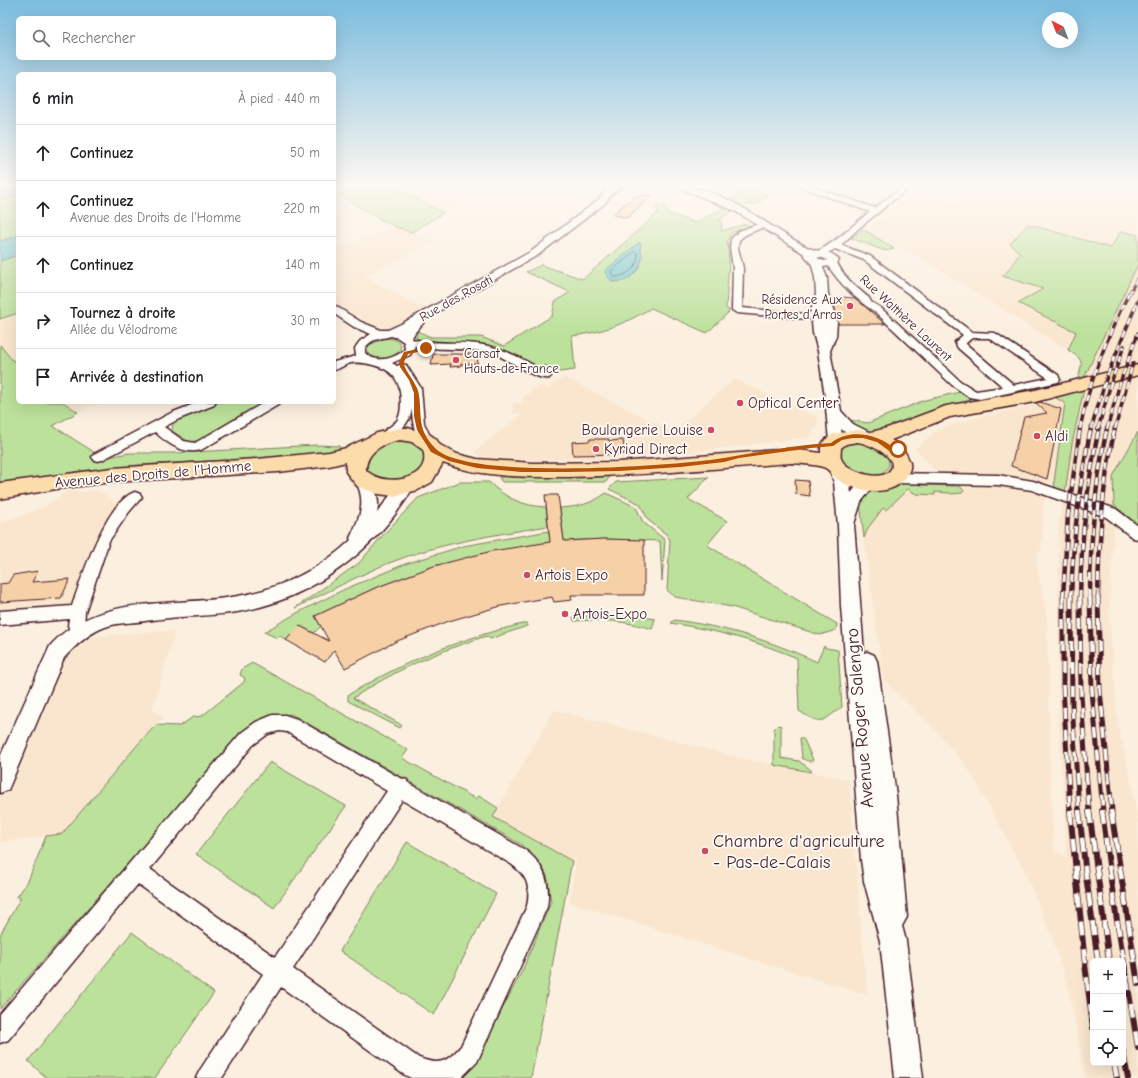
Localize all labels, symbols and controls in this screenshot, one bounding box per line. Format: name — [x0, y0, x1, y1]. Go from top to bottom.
north arrow — [1042, 12, 1078, 48]
search box — [16, 16, 336, 60]
icon: search — [30, 27, 52, 49]
text: Rechercher — [62, 29, 135, 47]
text: 6 min — [32, 89, 74, 108]
text: À pied · 440 m — [238, 91, 320, 106]
icon: ahead — [32, 142, 54, 164]
text: Continuez — [70, 144, 133, 162]
text: 50 m — [290, 145, 320, 160]
text: Continuez — [70, 192, 133, 210]
icon: ahead — [32, 198, 54, 220]
text: 220 m — [283, 201, 320, 216]
text: Avenue des Droits de l'Homme — [70, 210, 241, 225]
icon: ahead — [32, 254, 54, 276]
text: Continuez — [70, 256, 133, 274]
text: 140 m — [286, 257, 320, 272]
street label: Rue des Rosati — [417, 272, 495, 324]
street label: Rue Walthère Laurent — [857, 272, 956, 365]
place label: Résidence Aux Portes d'Arras — [761, 292, 843, 322]
marker: Résidence Aux Portes d'Arras — [845, 301, 855, 311]
text: Tournez à droite — [70, 304, 175, 322]
icon: right — [32, 310, 54, 332]
text: 30 m — [290, 313, 320, 328]
text: Allée du Vélodrome — [70, 322, 177, 337]
route end — [417, 339, 435, 357]
place label: Carsat Hauts-de-France — [464, 346, 559, 376]
marker: Carsat Hauts-de-France — [451, 355, 461, 365]
icon: arrive — [32, 366, 54, 388]
text: Arrivée à destination — [70, 368, 204, 386]
place label: Optical Center — [748, 394, 839, 412]
marker: Optical Center — [735, 398, 745, 408]
place label: Boulangerie Louise — [581, 421, 703, 439]
marker: Boulangerie Louise — [706, 425, 716, 435]
place label: Aldi — [1045, 427, 1068, 445]
marker: Aldi — [1032, 431, 1042, 441]
place label: Kyriad Direct — [604, 440, 687, 458]
route start — [889, 440, 907, 458]
marker: Kyriad Direct — [591, 444, 601, 454]
street label: Avenue des Droits de l'Homme — [54, 456, 252, 492]
place label: Artois Expo — [535, 566, 608, 584]
marker: Artois Expo — [522, 570, 532, 580]
place label: Artois-Expo — [573, 605, 647, 623]
marker: Artois-Expo — [560, 609, 570, 619]
street label: Avenue Roger Salengro — [842, 627, 878, 809]
place label: Chambre d'agriculture - Pas-de-Calais — [713, 831, 884, 873]
marker: Chambre d'agriculture - Pas-de-Calais — [700, 846, 710, 856]
map controls — [1090, 958, 1126, 1066]
button: + — [1090, 958, 1126, 994]
button: − — [1090, 994, 1126, 1030]
button: locate — [1090, 1030, 1126, 1066]

